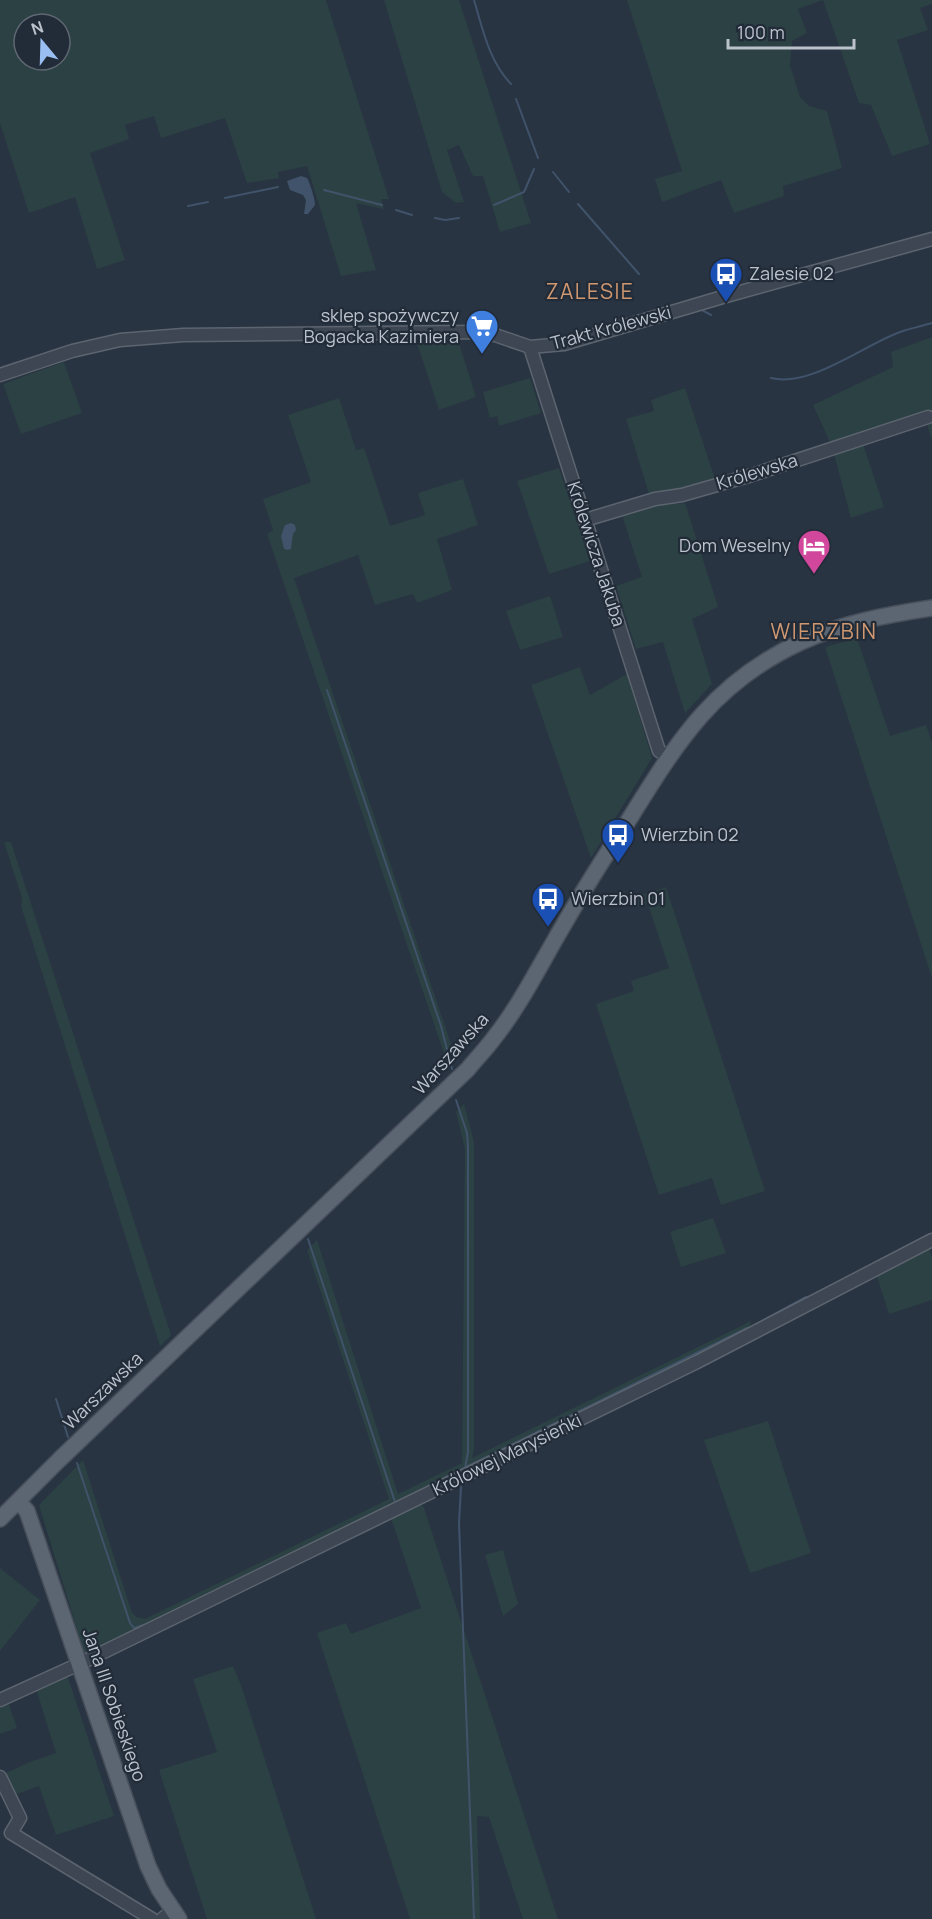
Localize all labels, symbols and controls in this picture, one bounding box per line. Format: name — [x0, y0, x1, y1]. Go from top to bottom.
north arrow — [12, 12, 72, 72]
scale bar — [728, 12, 854, 50]
text: N — [28, 16, 46, 40]
text: 100 m — [737, 20, 785, 44]
bus stop icon: Zalesie 02 — [708, 256, 744, 303]
place label: Zalesie 02 — [749, 261, 834, 285]
district label: ZALESIE — [546, 277, 634, 305]
street label: Trakt Królewski — [548, 299, 674, 355]
place label: sklep spożywczy Bogacka Kazimiera — [304, 303, 459, 348]
supermarket icon: sklep spożywczy Bogacka Kazimiera — [464, 308, 500, 355]
street label: Królewska — [713, 447, 800, 495]
street label: Królewicza Jakuba — [562, 478, 632, 629]
hotel icon: Dom Weselny — [796, 528, 832, 575]
place label: Dom Weselny — [679, 533, 791, 557]
district label: WIERZBIN — [771, 617, 877, 645]
bus stop icon: Wierzbin 02 — [600, 817, 636, 864]
place label: Wierzbin 02 — [641, 822, 739, 846]
bus stop icon: Wierzbin 01 — [530, 881, 566, 928]
place label: Wierzbin 01 — [571, 886, 665, 910]
street label: Warszawska — [407, 1007, 493, 1099]
street label: Warszawska — [57, 1346, 147, 1434]
street label: Królowej Marysieńki — [428, 1408, 585, 1501]
street label: Jana III Sobieskiego — [77, 1625, 152, 1784]

